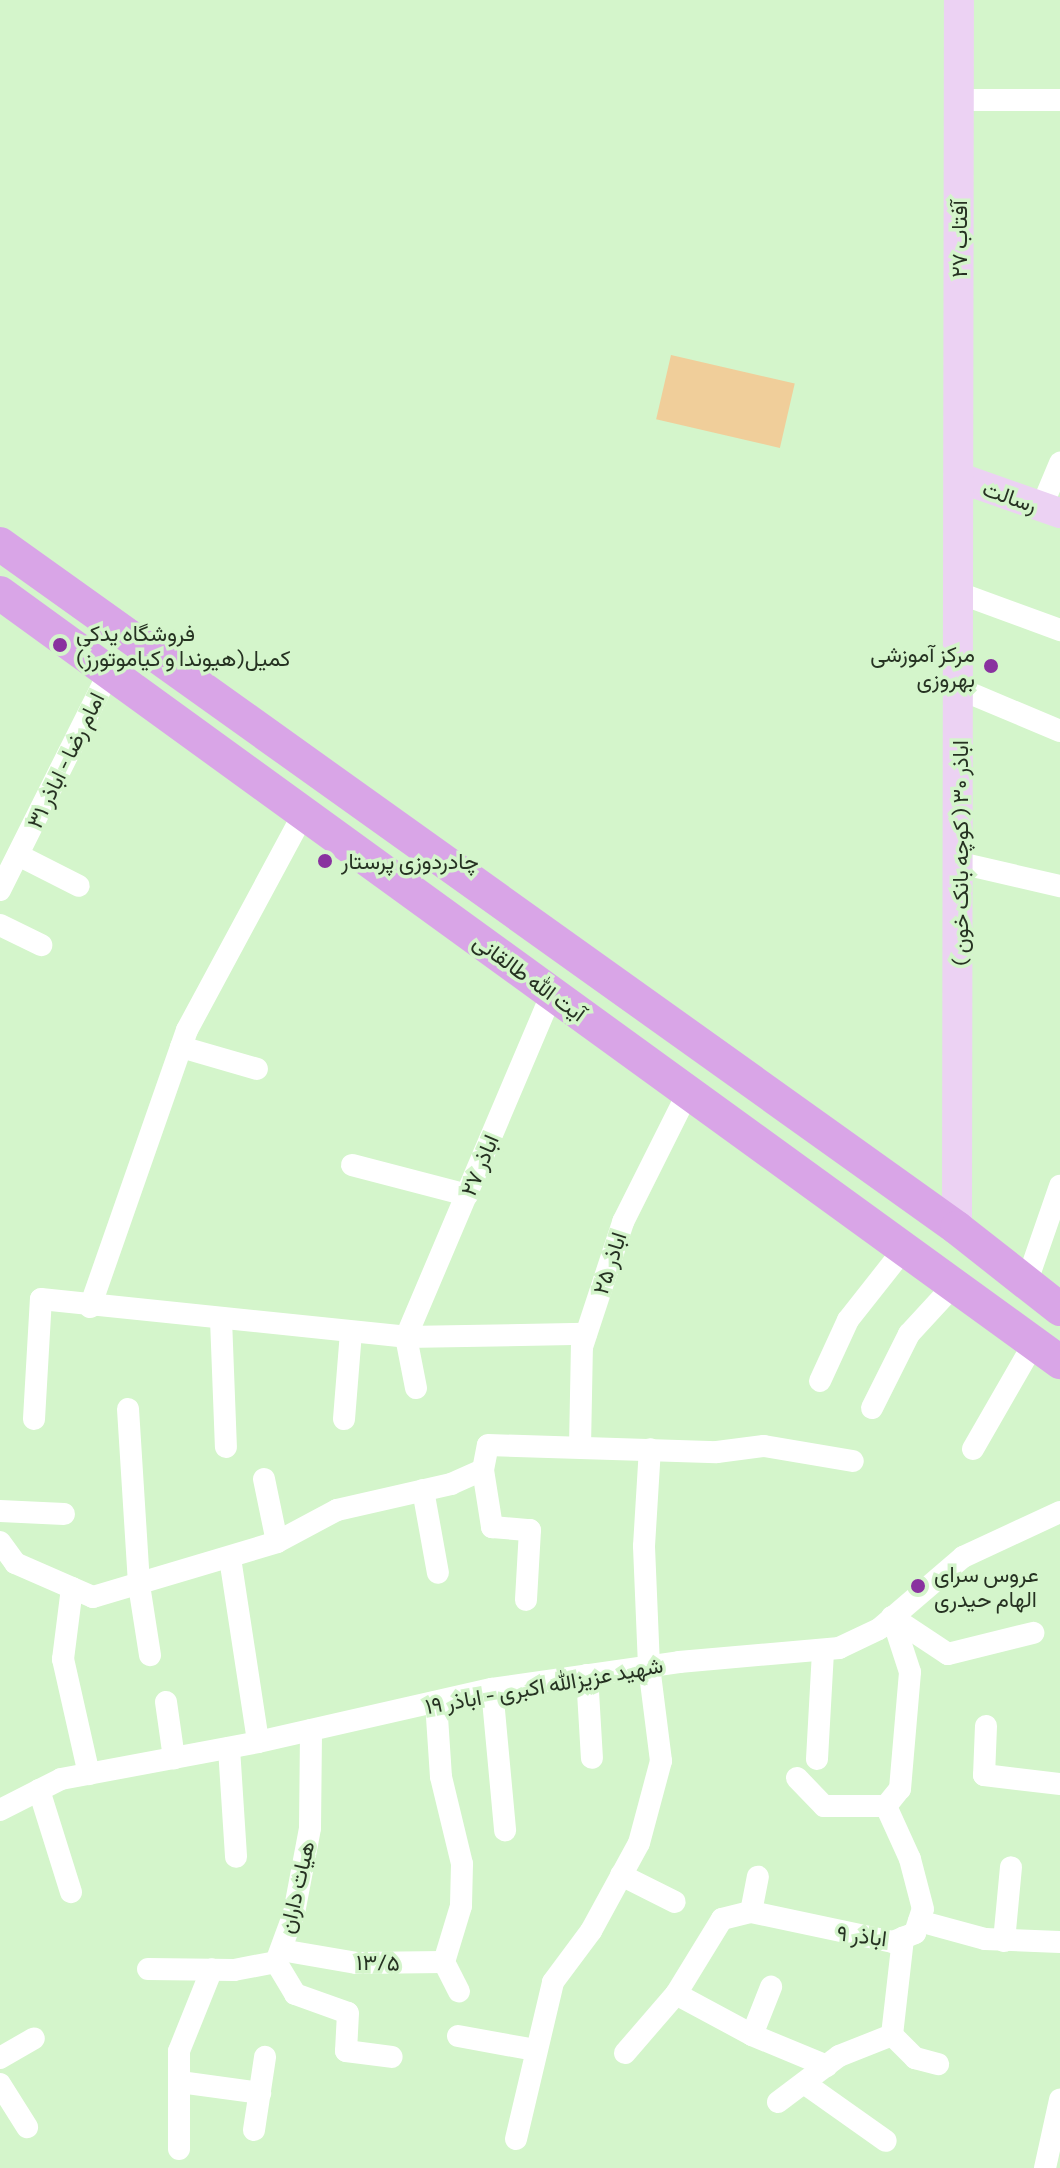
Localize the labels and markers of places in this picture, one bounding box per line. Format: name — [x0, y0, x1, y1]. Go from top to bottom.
place label: فروشگاه يدكي كميل(هیوندا و کیاموتورز) — [76, 619, 291, 670]
marker: فروشگاه يدكي كميل(هیوندا و کیاموتورز) — [51, 636, 69, 654]
place label: مرکز آموزشی بهروزی — [870, 640, 975, 692]
marker: مرکز آموزشی بهروزی — [982, 657, 1000, 675]
place label: چادردوزی پرستار — [341, 848, 479, 874]
marker: چادردوزی پرستار — [316, 852, 334, 870]
place label: عروس سرای الهام حیدری — [934, 1560, 1039, 1612]
marker: عروس سرای الهام حیدری — [909, 1577, 927, 1595]

